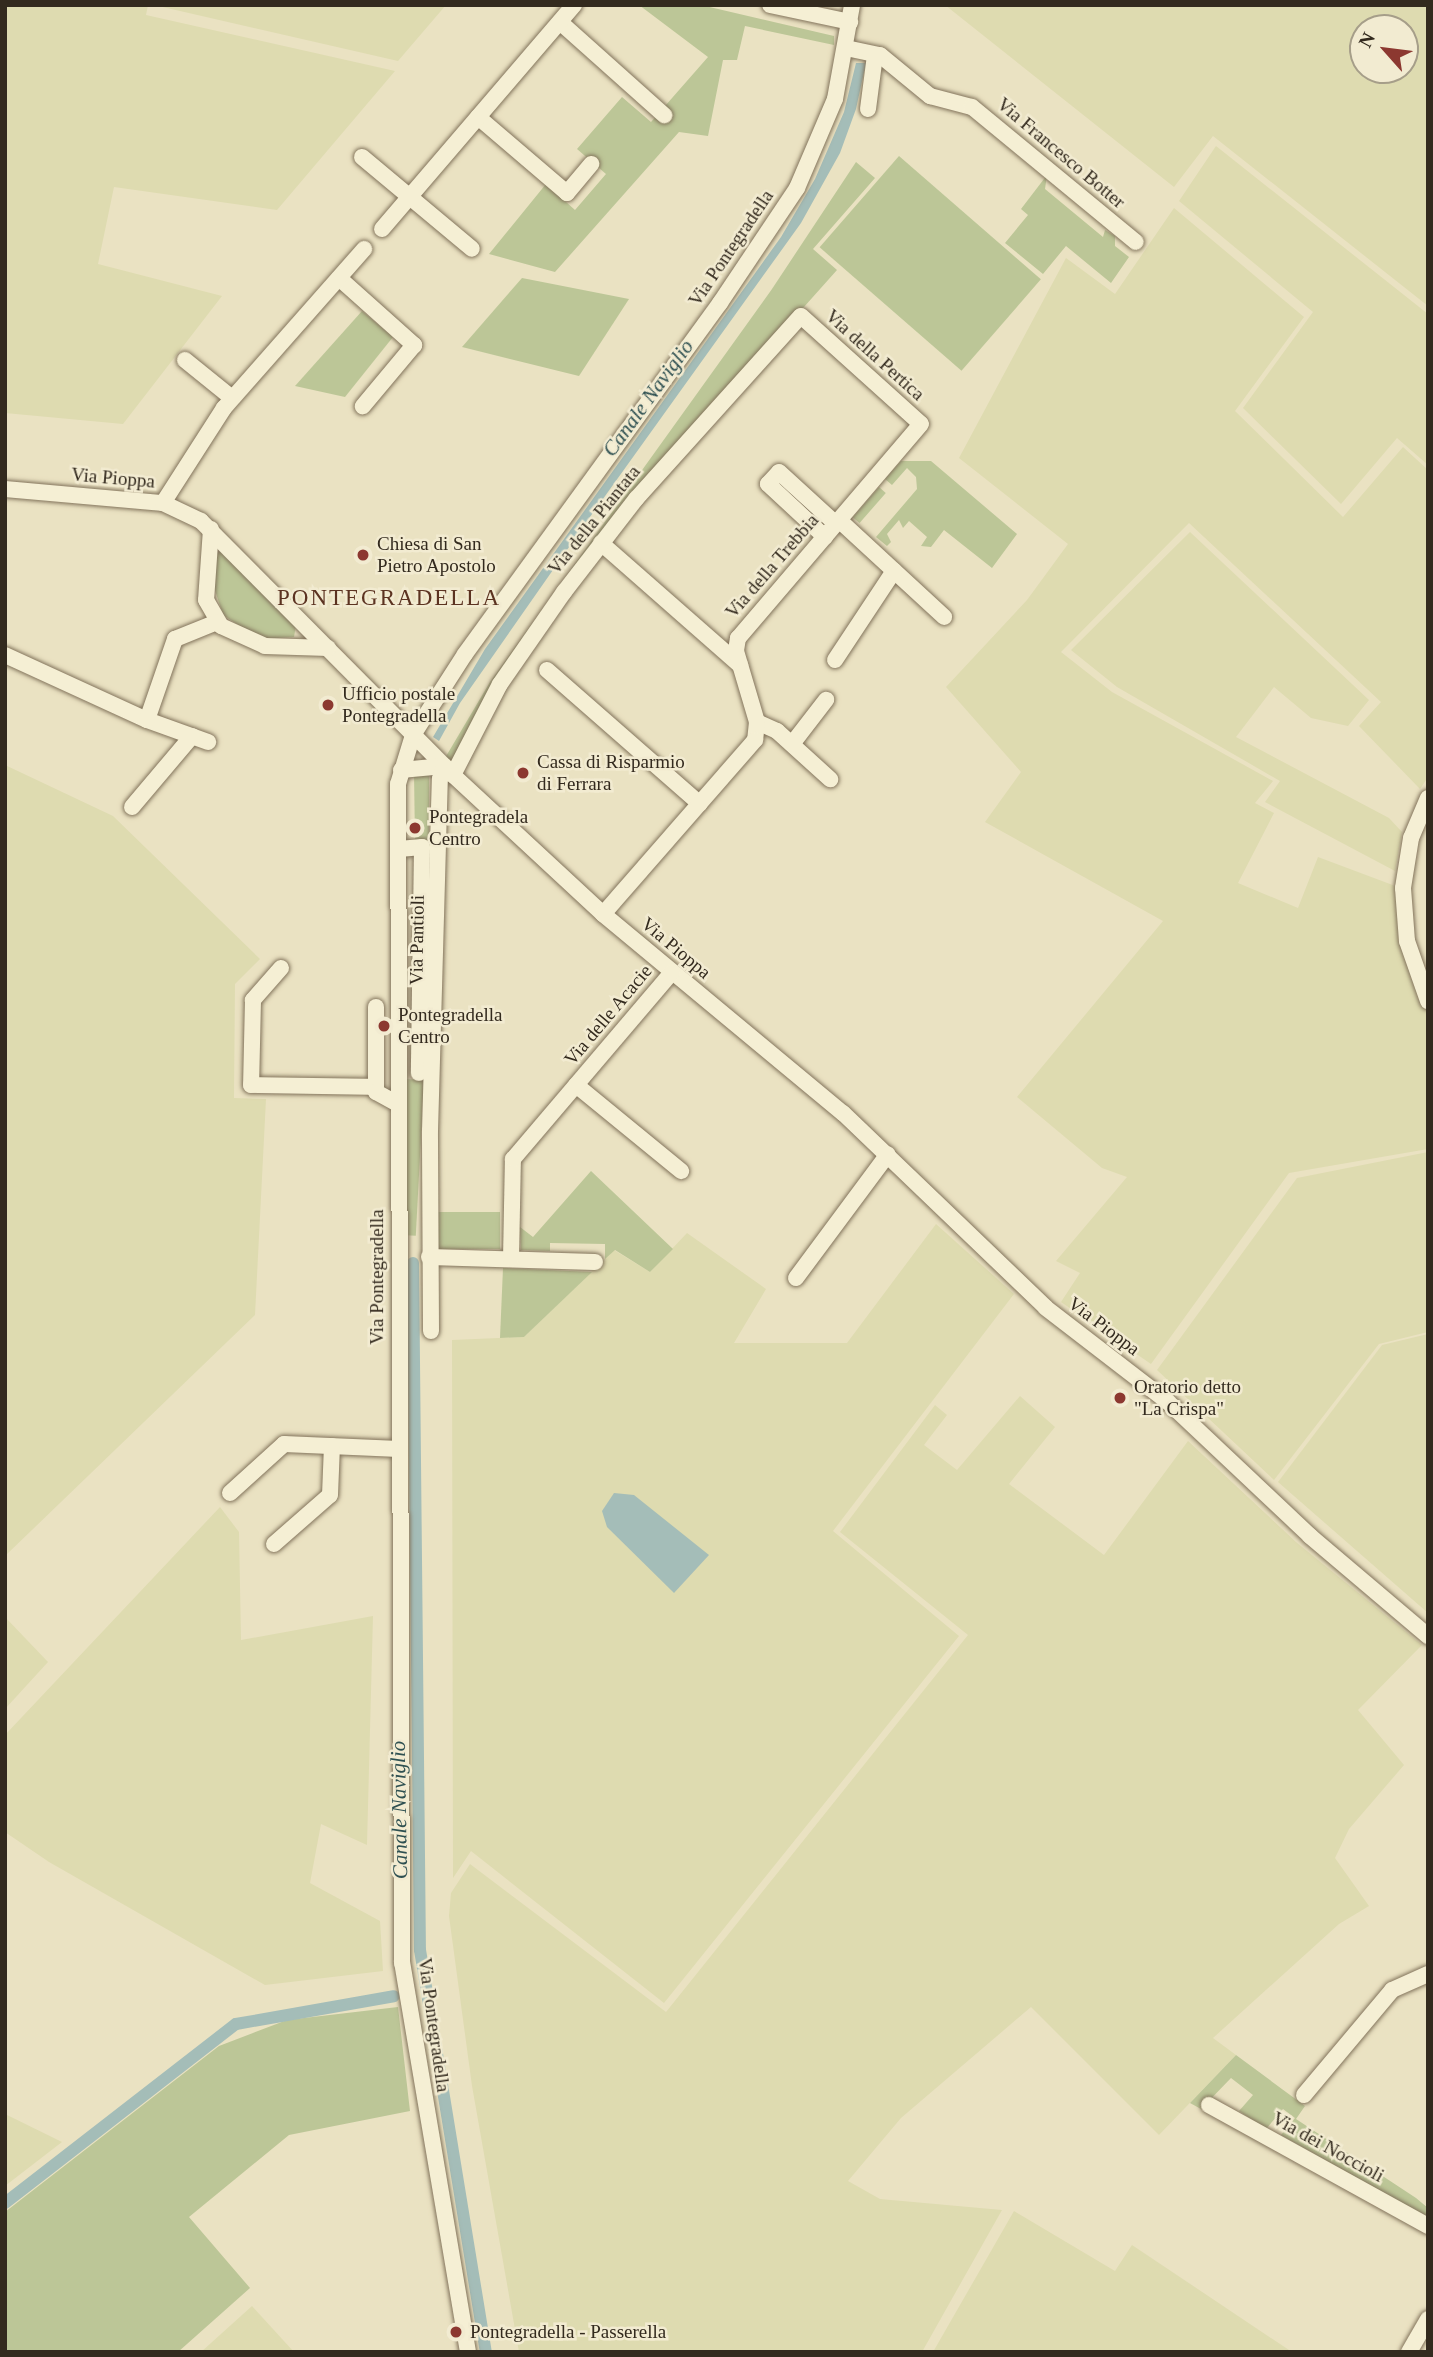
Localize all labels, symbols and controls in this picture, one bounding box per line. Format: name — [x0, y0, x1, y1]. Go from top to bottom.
north arrow — [1349, 14, 1419, 84]
text: N — [1354, 29, 1379, 51]
street label: Via Francesco Botter — [992, 93, 1130, 213]
street label: Via Pontegradella — [684, 185, 778, 311]
street label: Via della Pertica — [821, 305, 929, 405]
water label: Canale Naviglio — [597, 335, 699, 461]
street label: Via della Piantata — [543, 461, 645, 579]
street label: Via Pioppa — [70, 463, 156, 493]
street label: Via della Trebbia — [720, 509, 824, 623]
place label: Chiesa di San Pietro Apostolo — [377, 533, 497, 577]
marker: Chiesa di San Pietro Apostolo — [355, 547, 371, 563]
district label: PONTEGRADELLA — [279, 584, 499, 612]
place label: Ufficio postale Pontegradella — [342, 683, 455, 727]
marker: Ufficio postale Pontegradella — [320, 697, 336, 713]
place label: Cassa di Risparmio di Ferrara — [537, 751, 685, 795]
marker: Cassa di Risparmio di Ferrara — [515, 765, 531, 781]
place label: Pontegradela Centro — [429, 806, 528, 850]
marker: Pontegradela Centro — [407, 820, 423, 836]
street label: Via Pantioli — [405, 895, 429, 985]
street label: Via Pioppa — [637, 912, 715, 984]
street label: Via delle Acacie — [559, 960, 657, 1070]
place label: Pontegradella Centro — [398, 1004, 502, 1048]
marker: Pontegradella Centro — [376, 1018, 392, 1034]
street label: Via Pontegradella — [366, 1209, 388, 1345]
street label: Via Pioppa — [1064, 1292, 1144, 1360]
place label: Oratorio detto "La Crispa" — [1134, 1376, 1241, 1420]
marker: Oratorio detto "La Crispa" — [1112, 1390, 1128, 1406]
water label: Canale Naviglio — [385, 1741, 413, 1879]
street label: Via Pontegradella — [413, 1956, 455, 2094]
street label: Via dei Noccioli — [1268, 2107, 1388, 2187]
place label: Pontegradella - Passerella — [470, 2321, 666, 2343]
marker: Pontegradella - Passerella — [448, 2324, 464, 2340]

